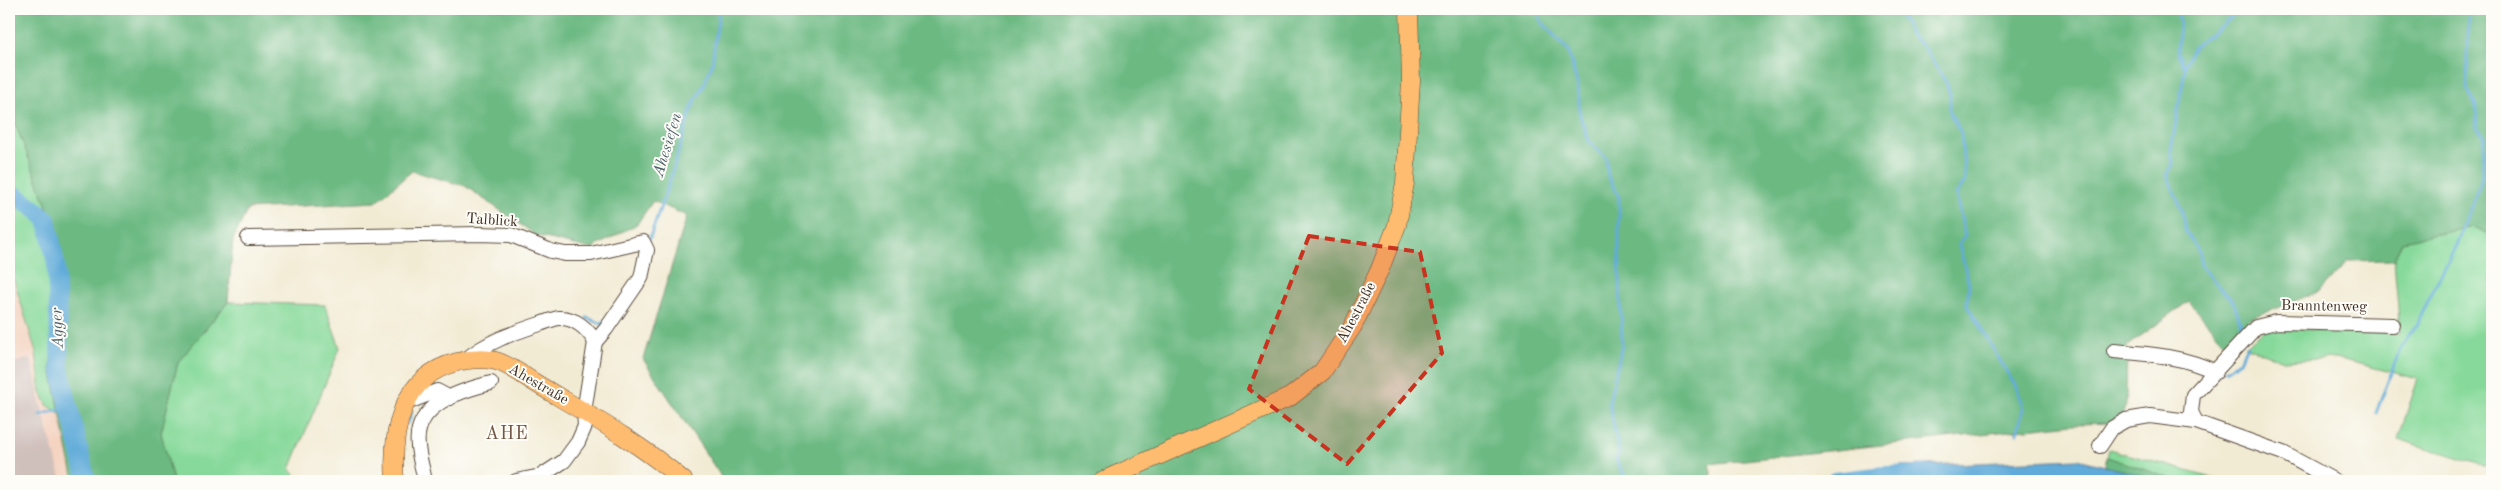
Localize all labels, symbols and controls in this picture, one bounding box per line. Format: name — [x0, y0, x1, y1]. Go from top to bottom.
water label: Ahesiefen — [650, 111, 685, 180]
street label: Talblick — [466, 212, 518, 230]
street label: Ahestraße — [1335, 280, 1379, 346]
street label: Branntenweg — [2281, 299, 2367, 315]
water label: Agger — [49, 306, 67, 349]
street label: Ahestraße — [505, 362, 571, 408]
district label: AHE — [485, 425, 529, 443]

